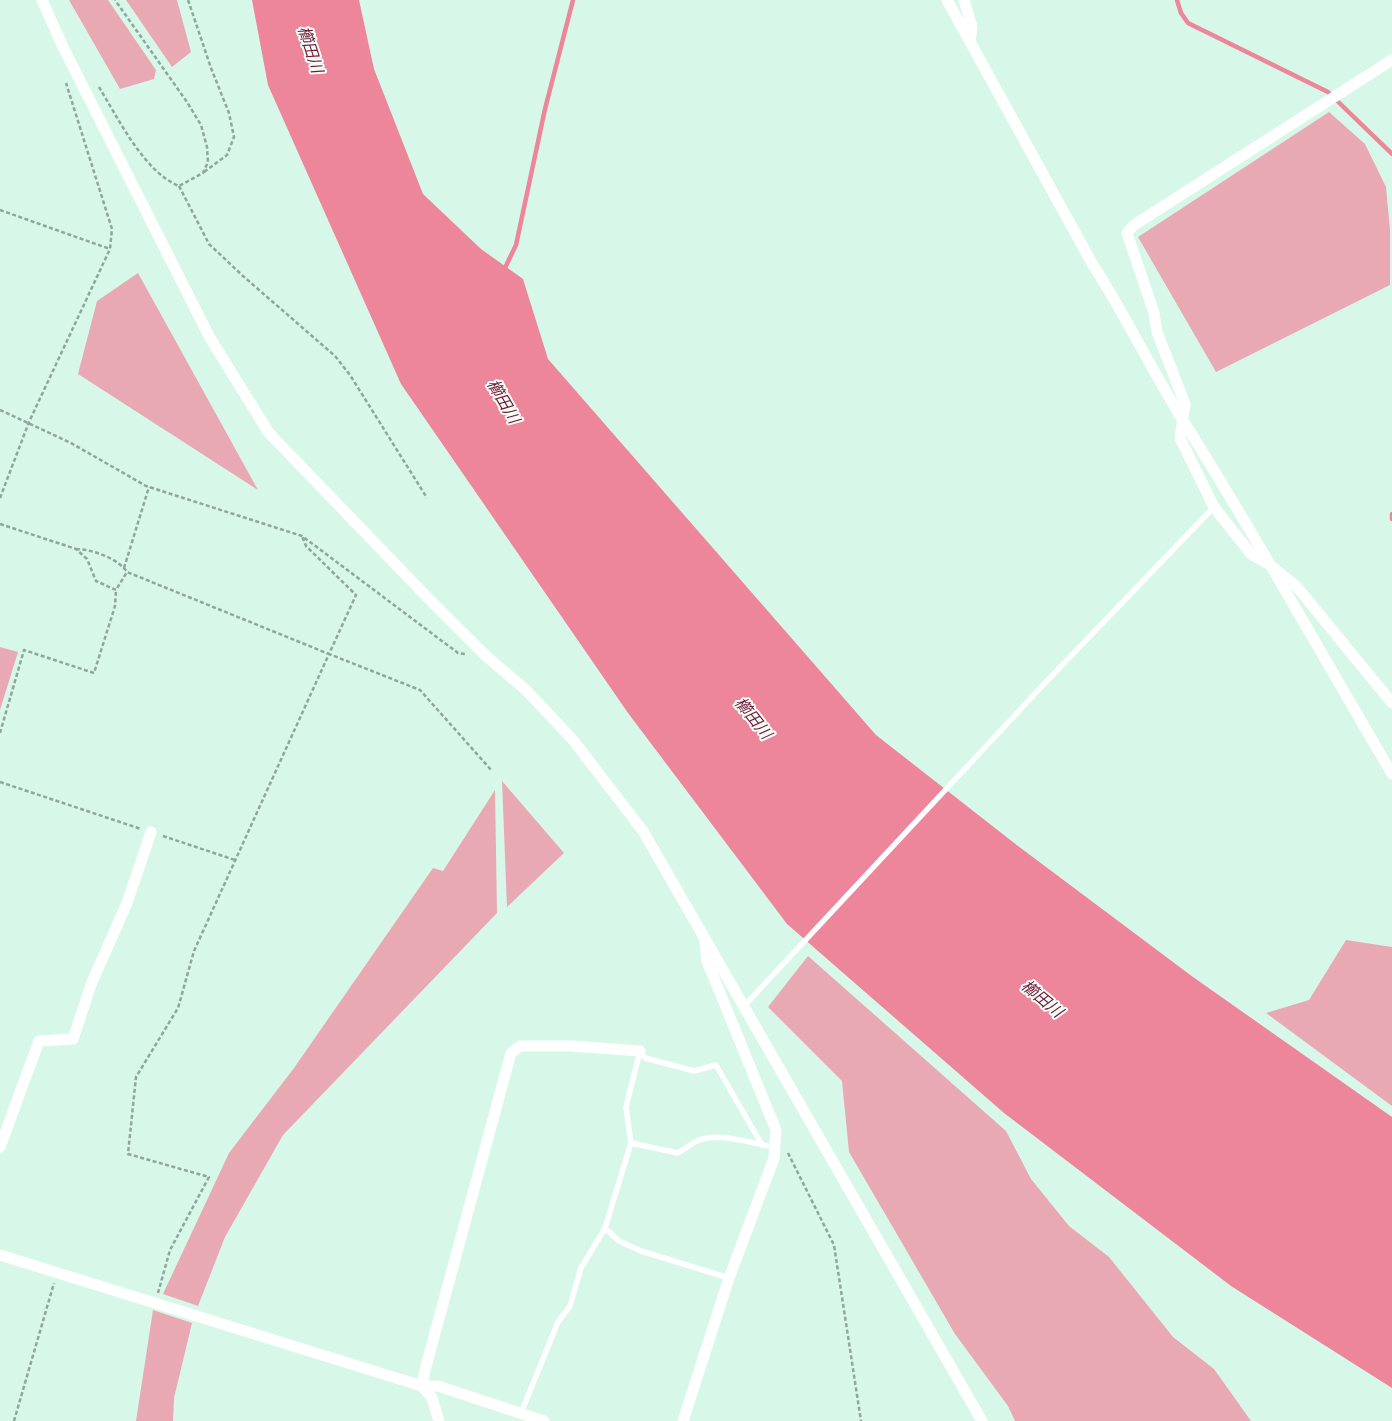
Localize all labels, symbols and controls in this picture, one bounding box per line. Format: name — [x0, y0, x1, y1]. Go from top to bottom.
water label: 櫛田川 — [292, 24, 326, 76]
water label: 櫛田川 — [482, 376, 522, 428]
water label: 櫛田川 — [729, 694, 775, 744]
water label: 櫛田川 — [1016, 977, 1066, 1023]

